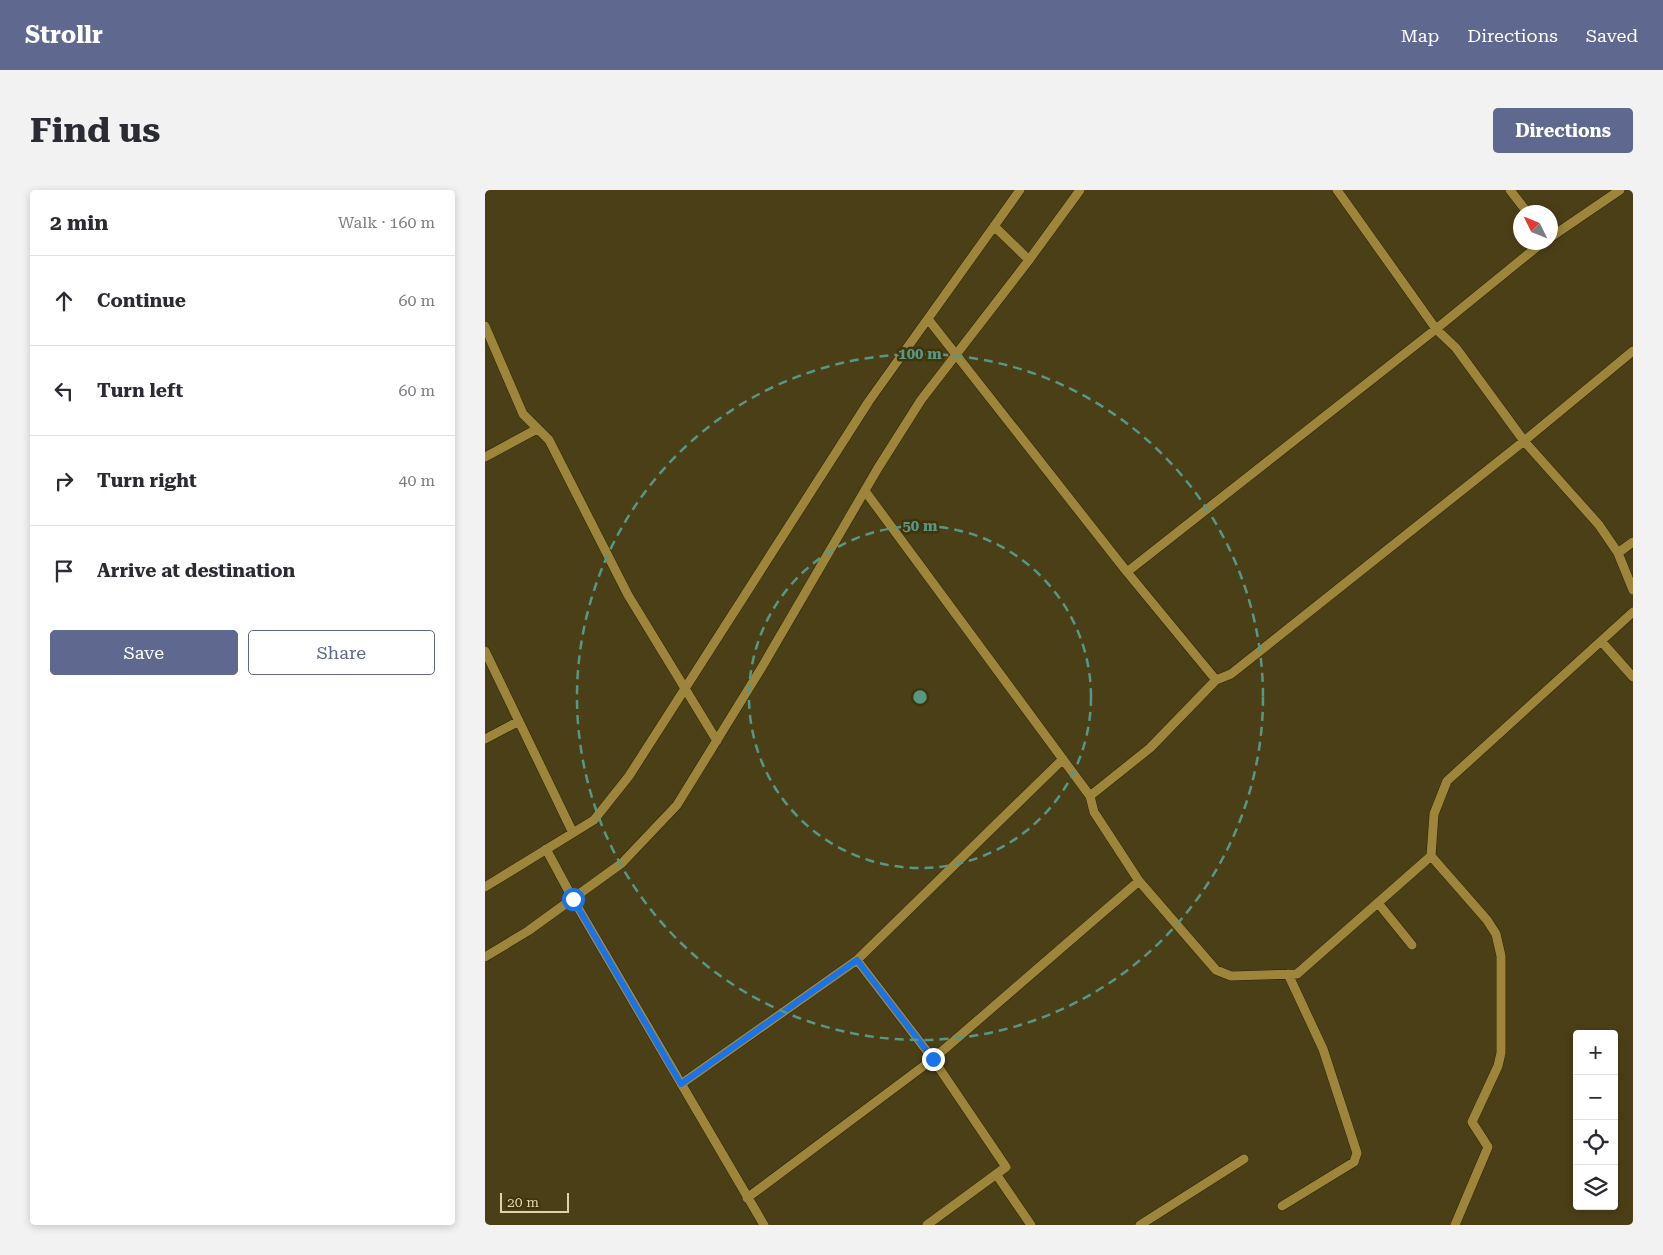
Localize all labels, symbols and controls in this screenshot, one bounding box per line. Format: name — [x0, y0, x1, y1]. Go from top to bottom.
text: Strollr — [25, 21, 103, 49]
text: Map — [1401, 25, 1439, 46]
text: Directions — [1467, 25, 1558, 46]
text: Saved — [1586, 25, 1638, 46]
button: Directions — [1493, 108, 1633, 153]
text: Find us — [30, 110, 160, 151]
north arrow — [1513, 205, 1558, 250]
text: 2 min — [50, 211, 108, 235]
text: Walk · 160 m — [338, 213, 435, 232]
icon: ahead — [50, 287, 78, 315]
text: Continue — [97, 289, 186, 312]
text: 60 m — [398, 291, 435, 310]
text: 100 m — [898, 345, 942, 363]
icon: left — [50, 377, 78, 405]
text: Turn left — [97, 379, 183, 402]
text: 60 m — [398, 381, 435, 400]
icon: right — [50, 467, 78, 495]
text: Turn right — [97, 469, 197, 492]
text: 40 m — [398, 471, 435, 490]
text: 50 m — [902, 517, 938, 535]
icon: arrive — [50, 557, 78, 585]
text: Arrive at destination — [97, 559, 295, 582]
button: Save — [50, 630, 238, 675]
button: Share — [248, 630, 435, 675]
centre of rings — [911, 688, 929, 706]
route start — [562, 888, 585, 911]
map controls — [1573, 1030, 1618, 1210]
button: + — [1573, 1030, 1618, 1075]
route end — [922, 1048, 945, 1071]
button: − — [1573, 1075, 1618, 1120]
button: locate — [1573, 1120, 1618, 1165]
button: layers — [1573, 1165, 1618, 1210]
scale bar — [500, 1190, 569, 1213]
text: 20 m — [507, 1194, 539, 1210]

